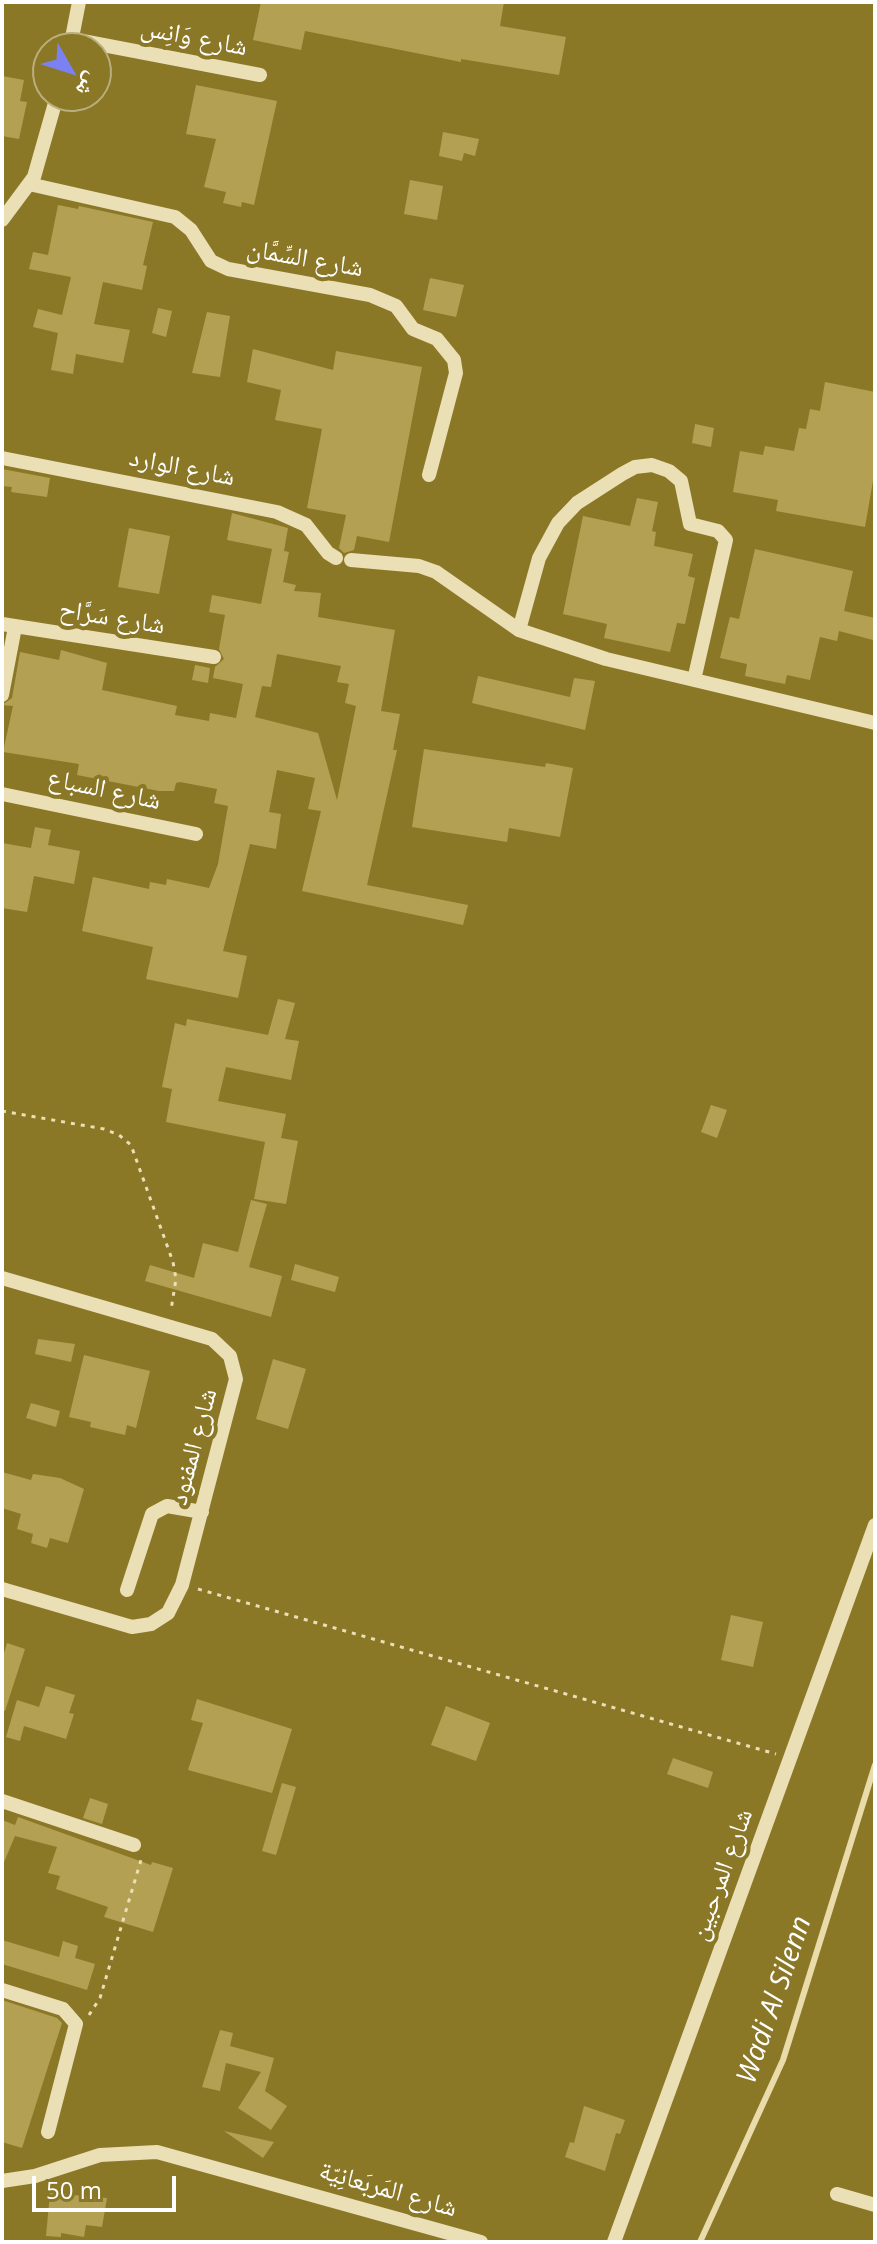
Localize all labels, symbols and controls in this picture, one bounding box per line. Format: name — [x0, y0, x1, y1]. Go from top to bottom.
street label: شارع وَانِس — [138, 12, 250, 64]
north arrow — [32, 32, 112, 112]
text: ش — [70, 67, 108, 104]
street label: شارع السِّمَّان — [244, 233, 366, 285]
street label: شارع الوارد — [126, 442, 238, 494]
street label: شارع سَرَّاح — [57, 594, 167, 642]
street label: شارع السباع — [45, 763, 163, 817]
street label: شارع المفنود — [164, 1385, 224, 1509]
street label: شارع المرحبين — [684, 1805, 760, 1945]
water label: Wadi Al Silenn — [731, 1912, 819, 2088]
street label: شارع المَربَعانِيّة — [316, 2155, 460, 2225]
scale bar — [36, 2160, 180, 2210]
text: 50 m — [46, 2173, 102, 2206]

